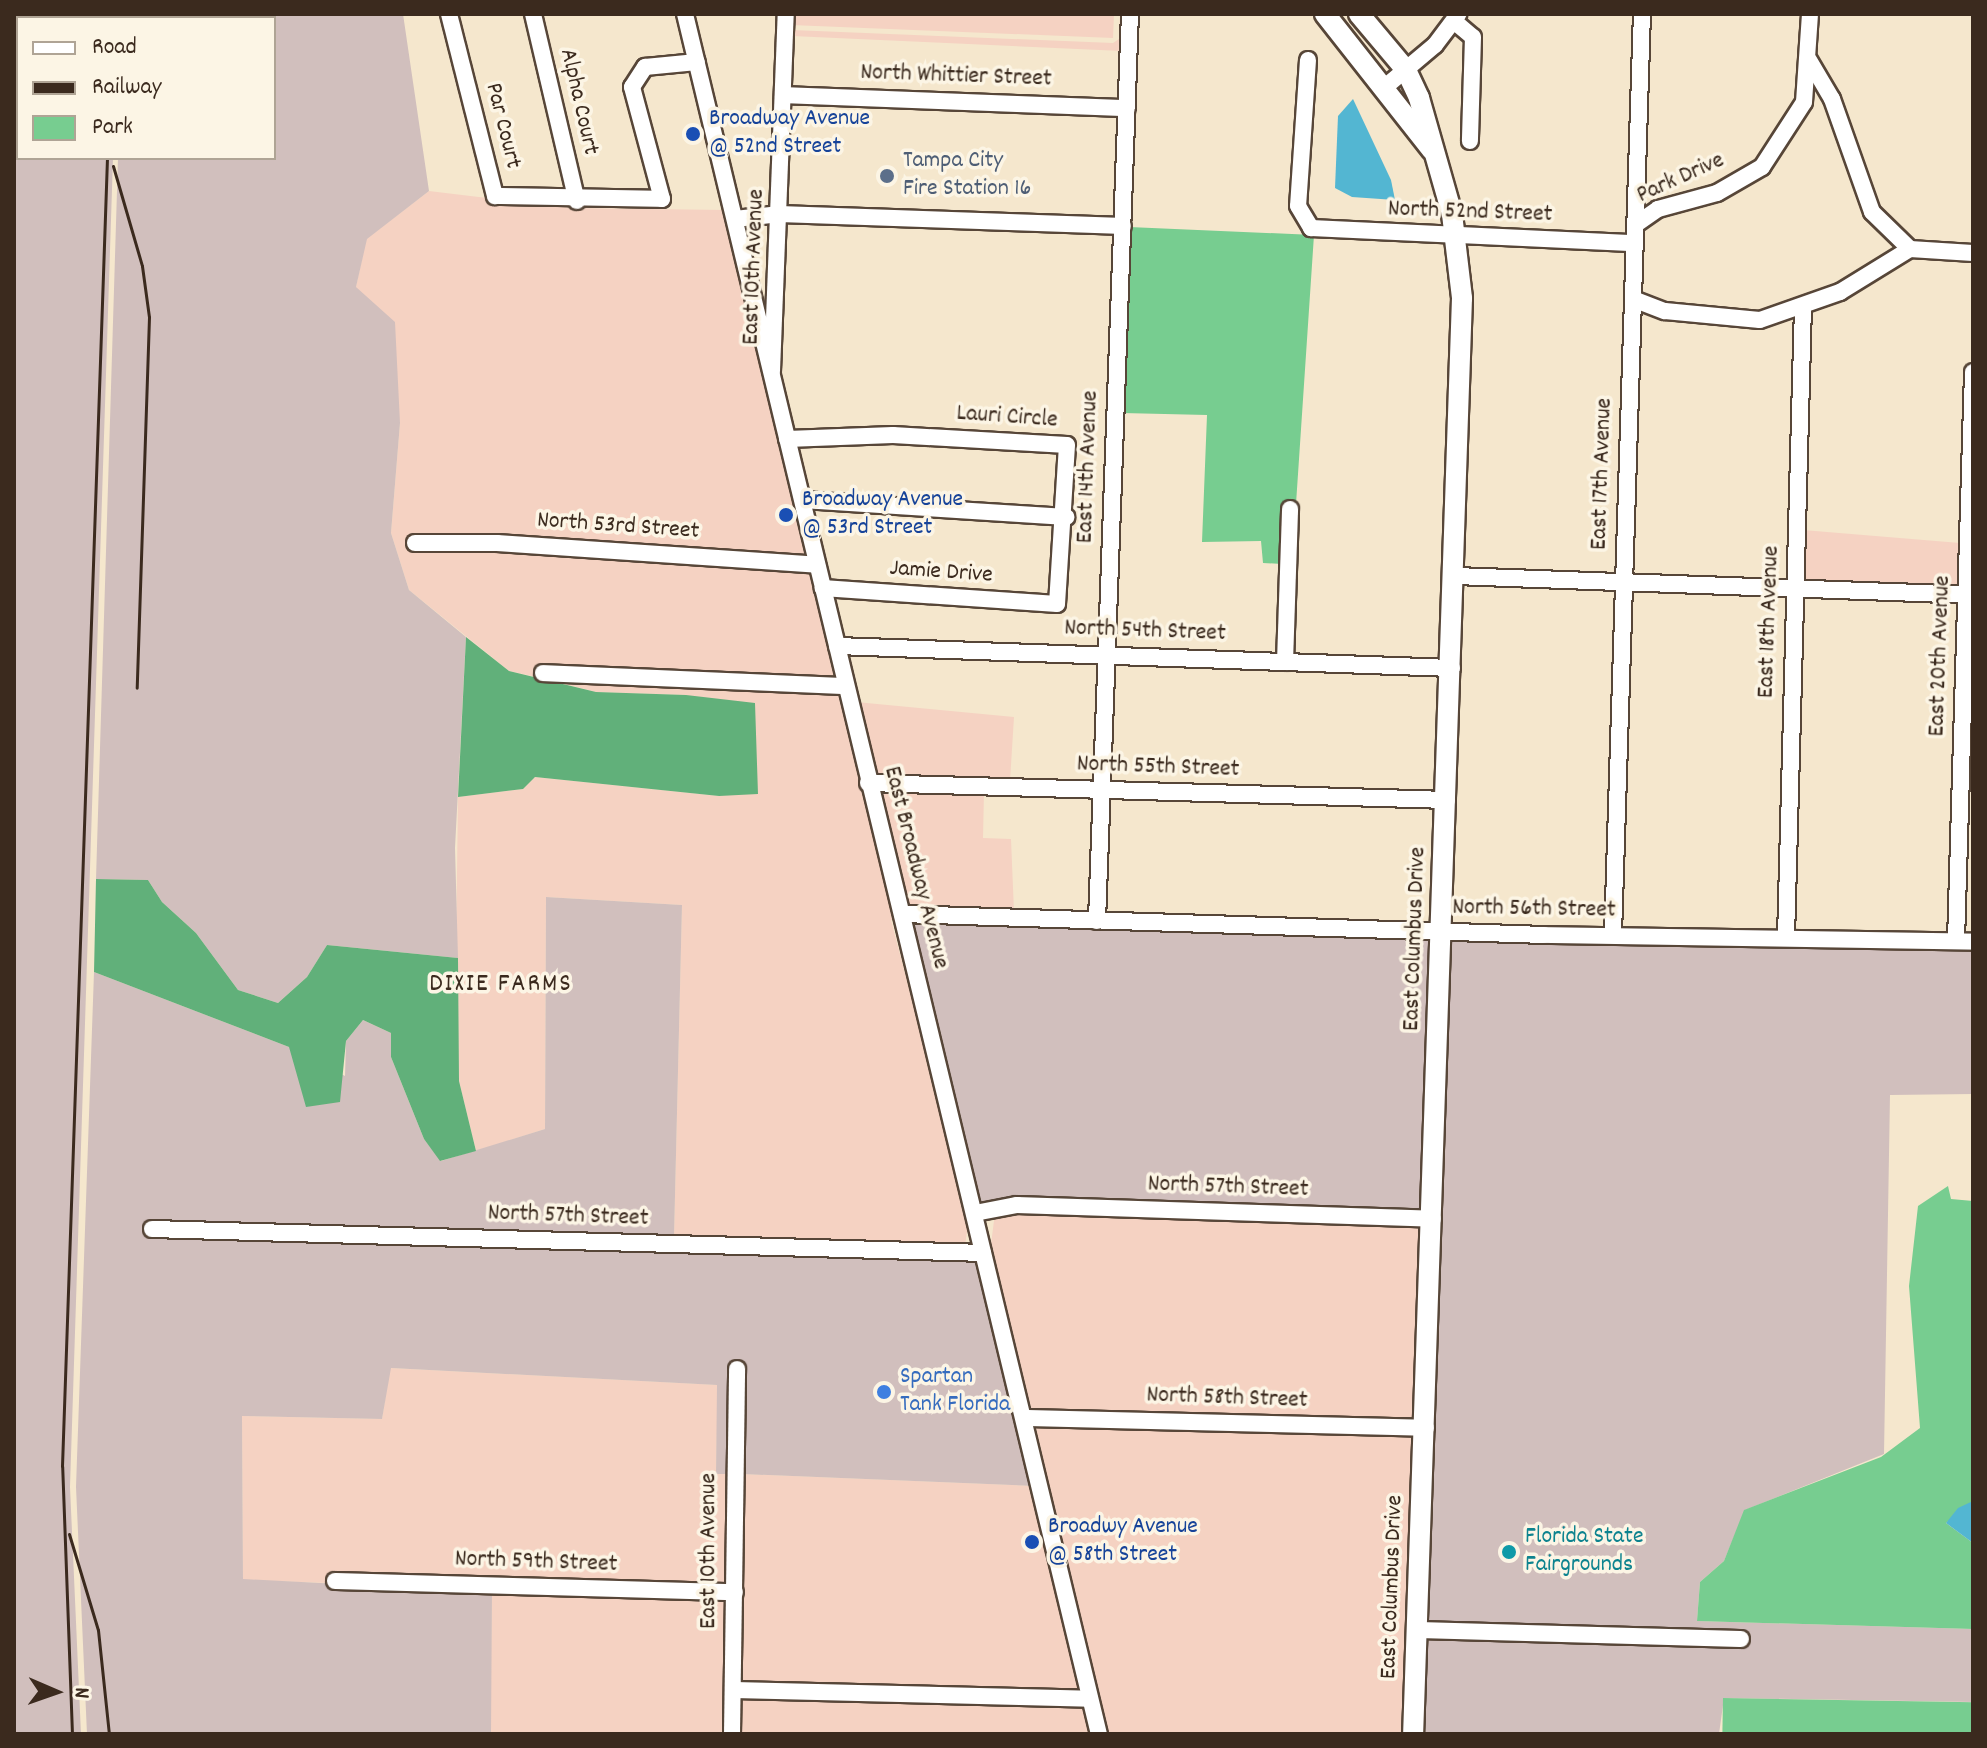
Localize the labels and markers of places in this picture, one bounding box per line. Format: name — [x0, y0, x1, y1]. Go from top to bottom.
place label: Broadway Avenue @ 52nd Street — [709, 106, 870, 162]
marker: Broadway Avenue @ 52nd Street — [684, 125, 702, 143]
place label: Tampa City Fire Station 16 — [903, 148, 1031, 204]
marker: Tampa City Fire Station 16 — [878, 167, 896, 185]
place label: Broadway Avenue @ 53rd Street — [802, 487, 963, 543]
marker: Broadway Avenue @ 53rd Street — [777, 506, 795, 524]
place label: Spartan Tank Florida — [900, 1364, 1010, 1420]
marker: Spartan Tank Florida — [875, 1383, 893, 1401]
place label: Broadwy Avenue @ 58th Street — [1048, 1514, 1198, 1570]
place label: Florida State Fairgrounds — [1525, 1524, 1644, 1580]
marker: Broadwy Avenue @ 58th Street — [1023, 1533, 1041, 1551]
marker: Florida State Fairgrounds — [1500, 1543, 1518, 1561]

